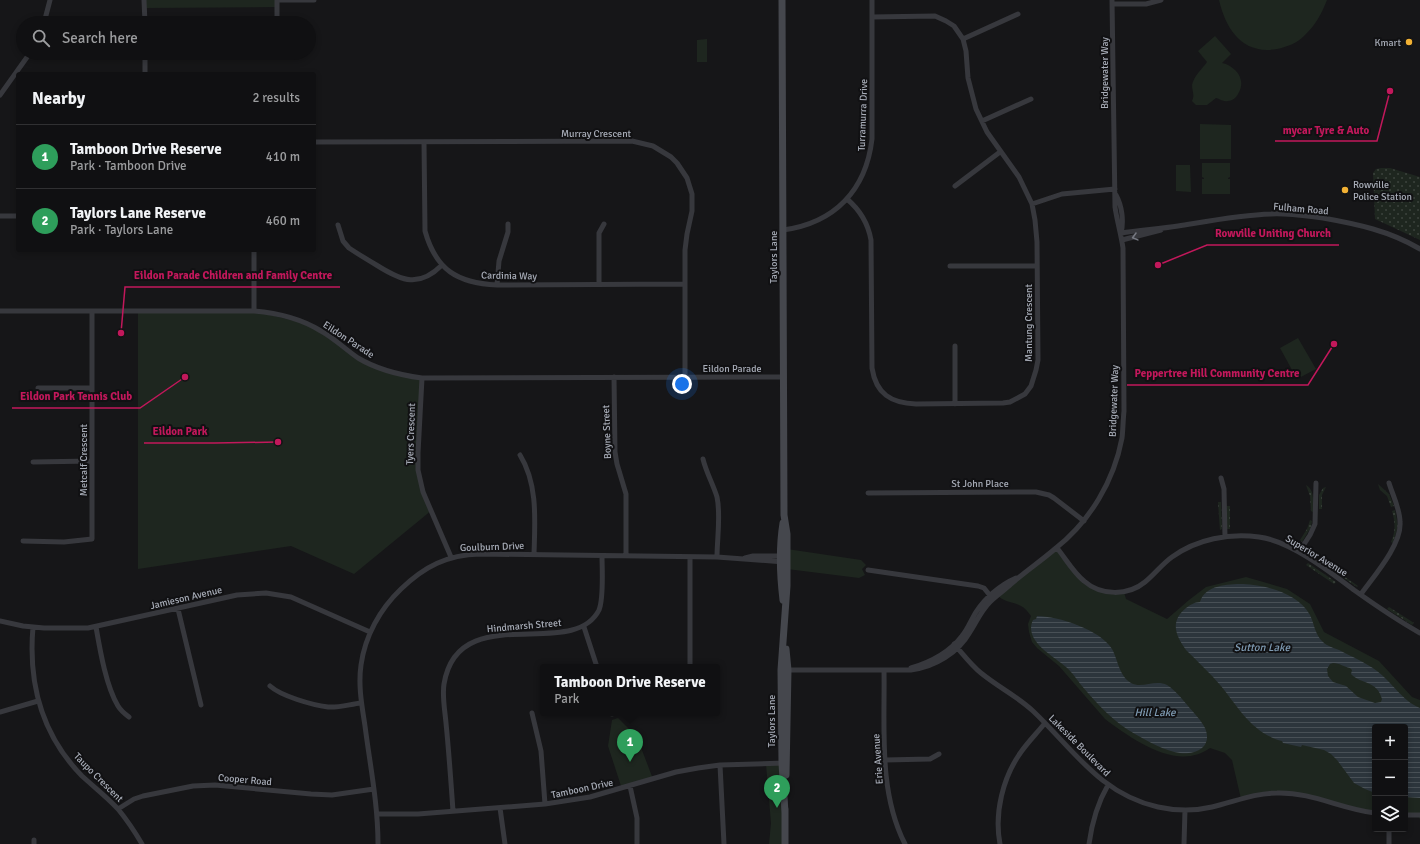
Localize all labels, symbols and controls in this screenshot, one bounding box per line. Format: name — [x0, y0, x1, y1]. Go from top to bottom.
search box — [16, 16, 316, 60]
icon: search — [30, 27, 52, 49]
text: Search here — [62, 29, 138, 47]
street label: Bridgewater Way — [1099, 37, 1111, 109]
place label: Kmart — [1375, 37, 1401, 49]
marker: Kmart — [1404, 37, 1414, 47]
street label: Turramurra Drive — [856, 79, 870, 151]
text: Nearby — [32, 88, 85, 109]
text: 2 results — [252, 90, 300, 106]
callout: mycar Tyre & Auto — [1275, 118, 1377, 141]
text: mycar Tyre & Auto — [1283, 124, 1369, 137]
street label: Murray Crescent — [561, 128, 632, 140]
text: Tamboon Drive Reserve — [70, 140, 222, 158]
text: 1 — [41, 149, 49, 165]
text: 410 m — [266, 149, 300, 165]
text: Park · Tamboon Drive — [70, 158, 186, 174]
place label: Rowville Police Station — [1353, 179, 1412, 203]
marker: Rowville Police Station — [1340, 185, 1350, 195]
street label: Fulham Road — [1273, 201, 1329, 217]
text: Taylors Lane Reserve — [70, 204, 206, 222]
text: 2 — [41, 213, 49, 229]
text: 460 m — [266, 213, 300, 229]
text: Park · Taylors Lane — [70, 222, 173, 238]
callout: Rowville Uniting Church — [1207, 222, 1339, 245]
text: Rowville Uniting Church — [1215, 227, 1331, 240]
street label: Taylors Lane — [768, 231, 780, 283]
one-way arrow — [1132, 232, 1139, 241]
callout: Eildon Parade Children and Family Centre — [125, 264, 340, 287]
text: Eildon Parade Children and Family Centre — [134, 269, 333, 282]
street label: Cardinia Way — [481, 270, 537, 282]
street label: Mantung Crescent — [1023, 283, 1035, 362]
street label: Eildon Parade — [320, 319, 376, 361]
callout: Peppertree Hill Community Centre — [1127, 362, 1308, 385]
street label: Eildon Parade — [703, 363, 761, 375]
street label: Bridgewater Way — [1107, 364, 1121, 437]
text: Peppertree Hill Community Centre — [1135, 367, 1300, 380]
your location — [672, 374, 692, 394]
callout: Eildon Park Tennis Club — [12, 385, 140, 408]
text: Eildon Park Tennis Club — [20, 390, 132, 403]
street label: Tyers Crescent — [404, 403, 418, 465]
street label: Boyne Street — [600, 404, 614, 459]
callout: Eildon Park — [144, 420, 215, 443]
street label: Metcalf Crescent — [78, 423, 90, 496]
text: Eildon Park — [152, 425, 208, 438]
street label: St John Place — [951, 478, 1009, 490]
street label: Superior Avenue — [1283, 533, 1350, 579]
street label: Goulburn Drive — [460, 540, 524, 554]
street label: Jamieson Avenue — [149, 584, 223, 612]
street label: Hindmarsh Street — [486, 617, 562, 635]
water label: Sutton Lake — [1234, 641, 1290, 654]
popup — [540, 664, 720, 716]
text: Tamboon Drive Reserve — [554, 673, 706, 691]
text: Park — [554, 691, 579, 707]
street label: Taylors Lane — [766, 695, 778, 747]
water label: Hill Lake — [1134, 706, 1176, 719]
street label: Lakeside Boulevard — [1046, 712, 1113, 779]
map controls — [1372, 724, 1408, 832]
button: + — [1372, 724, 1408, 760]
pin: 1 — [617, 729, 643, 762]
street label: Erie Avenue — [870, 733, 886, 785]
street label: Taupo Crescent — [71, 750, 126, 805]
button: − — [1372, 760, 1408, 796]
street label: Cooper Road — [218, 772, 272, 788]
pin: 2 — [764, 775, 790, 808]
street label: Tamboon Drive — [550, 777, 614, 801]
button: layers — [1372, 796, 1408, 832]

